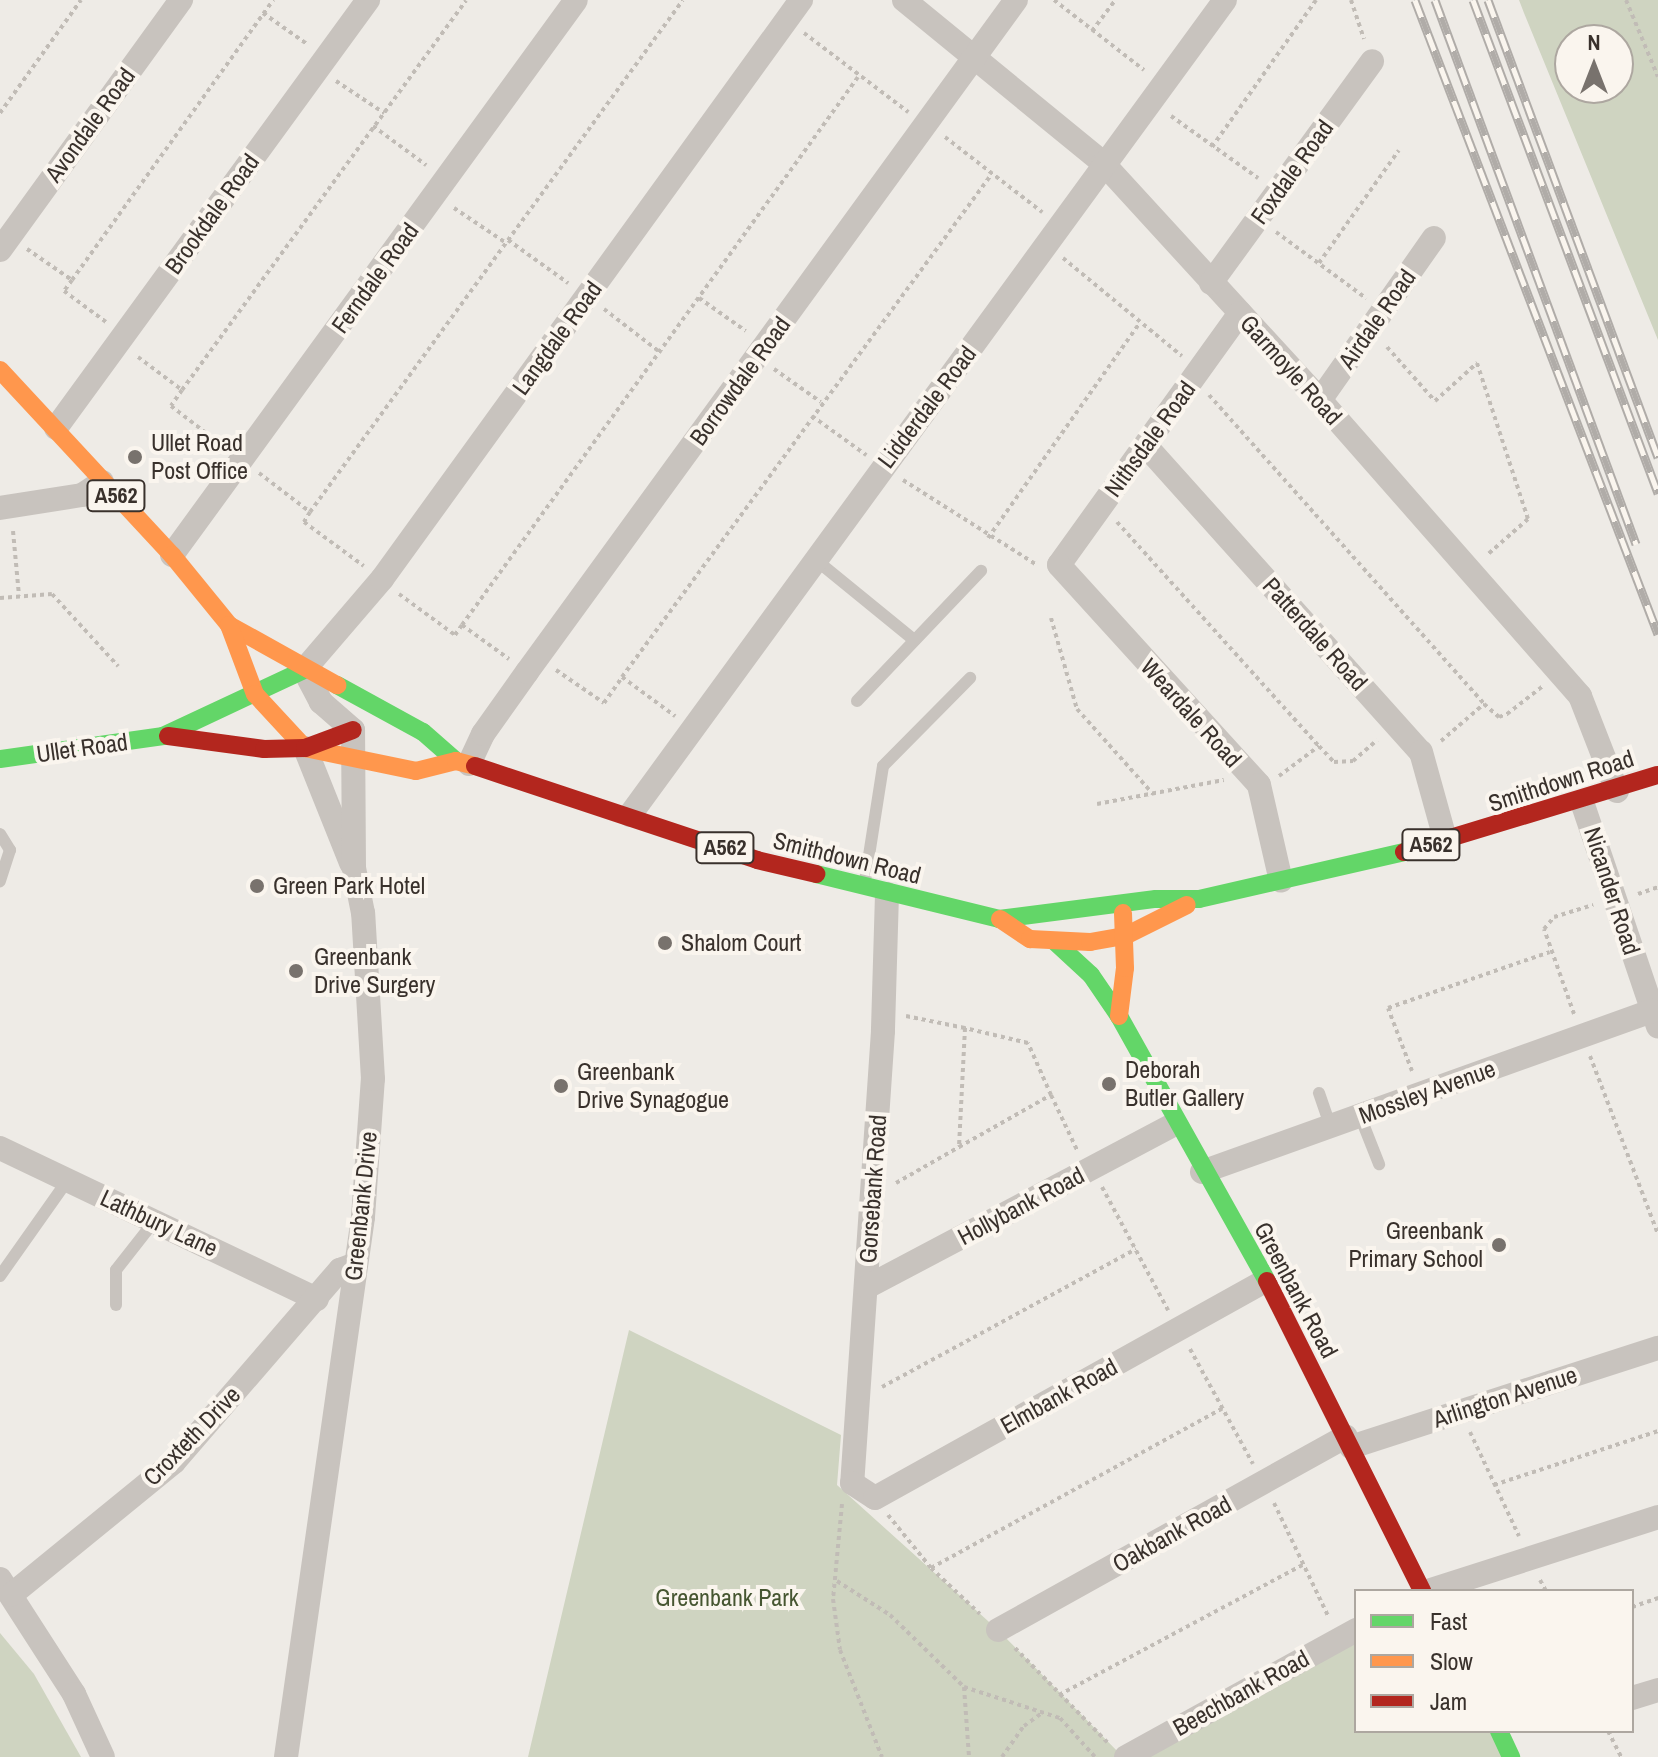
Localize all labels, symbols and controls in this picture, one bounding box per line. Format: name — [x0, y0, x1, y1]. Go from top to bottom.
north arrow — [1554, 24, 1634, 104]
text: N — [1587, 27, 1601, 57]
street label: Avondale Road — [39, 62, 141, 188]
street label: Foxdale Road — [1245, 114, 1339, 230]
street label: Brookdale Road — [159, 148, 265, 280]
street label: Ferndale Road — [325, 217, 425, 339]
street label: Airdale Road — [1332, 264, 1422, 374]
street label: Langdale Road — [506, 276, 608, 400]
street label: Garmoyle Road — [1234, 309, 1348, 431]
street label: Borrowdale Road — [684, 311, 796, 451]
street label: Lidderdale Road — [872, 340, 982, 474]
street label: Nithsdale Road — [1098, 376, 1202, 502]
place label: Ullet Road Post Office — [151, 429, 248, 485]
marker: Ullet Road Post Office — [126, 448, 144, 466]
road number: A562 — [86, 478, 146, 514]
street label: Patterdale Road — [1257, 572, 1373, 696]
street label: Weardale Road — [1135, 653, 1247, 773]
street label: Ullet Road — [35, 727, 129, 769]
street label: Smithdown Road — [1485, 744, 1637, 818]
street label: Nicander Road — [1578, 824, 1646, 958]
street label: Smithdown Road — [770, 826, 924, 890]
road number: A562 — [1401, 827, 1461, 863]
road number: A562 — [695, 830, 755, 866]
place label: Green Park Hotel — [273, 872, 425, 900]
marker: Green Park Hotel — [248, 877, 266, 895]
place label: Shalom Court — [681, 929, 801, 957]
marker: Shalom Court — [656, 934, 674, 952]
place label: Greenbank Drive Surgery — [314, 943, 435, 999]
marker: Greenbank Drive Surgery — [285, 960, 307, 982]
street label: Mossley Avenue — [1354, 1054, 1500, 1130]
place label: Deborah Butler Gallery — [1125, 1056, 1244, 1112]
place label: Greenbank Drive Synagogue — [577, 1058, 729, 1114]
marker: Deborah Butler Gallery — [1100, 1075, 1118, 1093]
marker: Greenbank Drive Synagogue — [552, 1077, 570, 1095]
street label: Gorsebank Road — [853, 1114, 893, 1264]
street label: Greenbank Drive — [339, 1130, 383, 1282]
street label: Hollybank Road — [953, 1161, 1089, 1251]
street label: Lathbury Lane — [96, 1183, 222, 1263]
street label: Greenbank Road — [1248, 1217, 1344, 1363]
place label: Greenbank Primary School — [1348, 1217, 1483, 1273]
marker: Greenbank Primary School — [1490, 1236, 1508, 1254]
street label: Elmbank Road — [996, 1352, 1122, 1440]
street label: Arlington Avenue — [1429, 1360, 1581, 1434]
street label: Croxteth Drive — [138, 1380, 246, 1492]
street label: Oakbank Road — [1108, 1490, 1236, 1578]
park label: Greenbank Park — [655, 1584, 799, 1612]
legend — [1354, 1589, 1634, 1733]
text: Fast — [1430, 1605, 1467, 1637]
street label: Beechbank Road — [1168, 1644, 1314, 1742]
text: Slow — [1430, 1645, 1473, 1677]
text: Jam — [1430, 1685, 1467, 1717]

